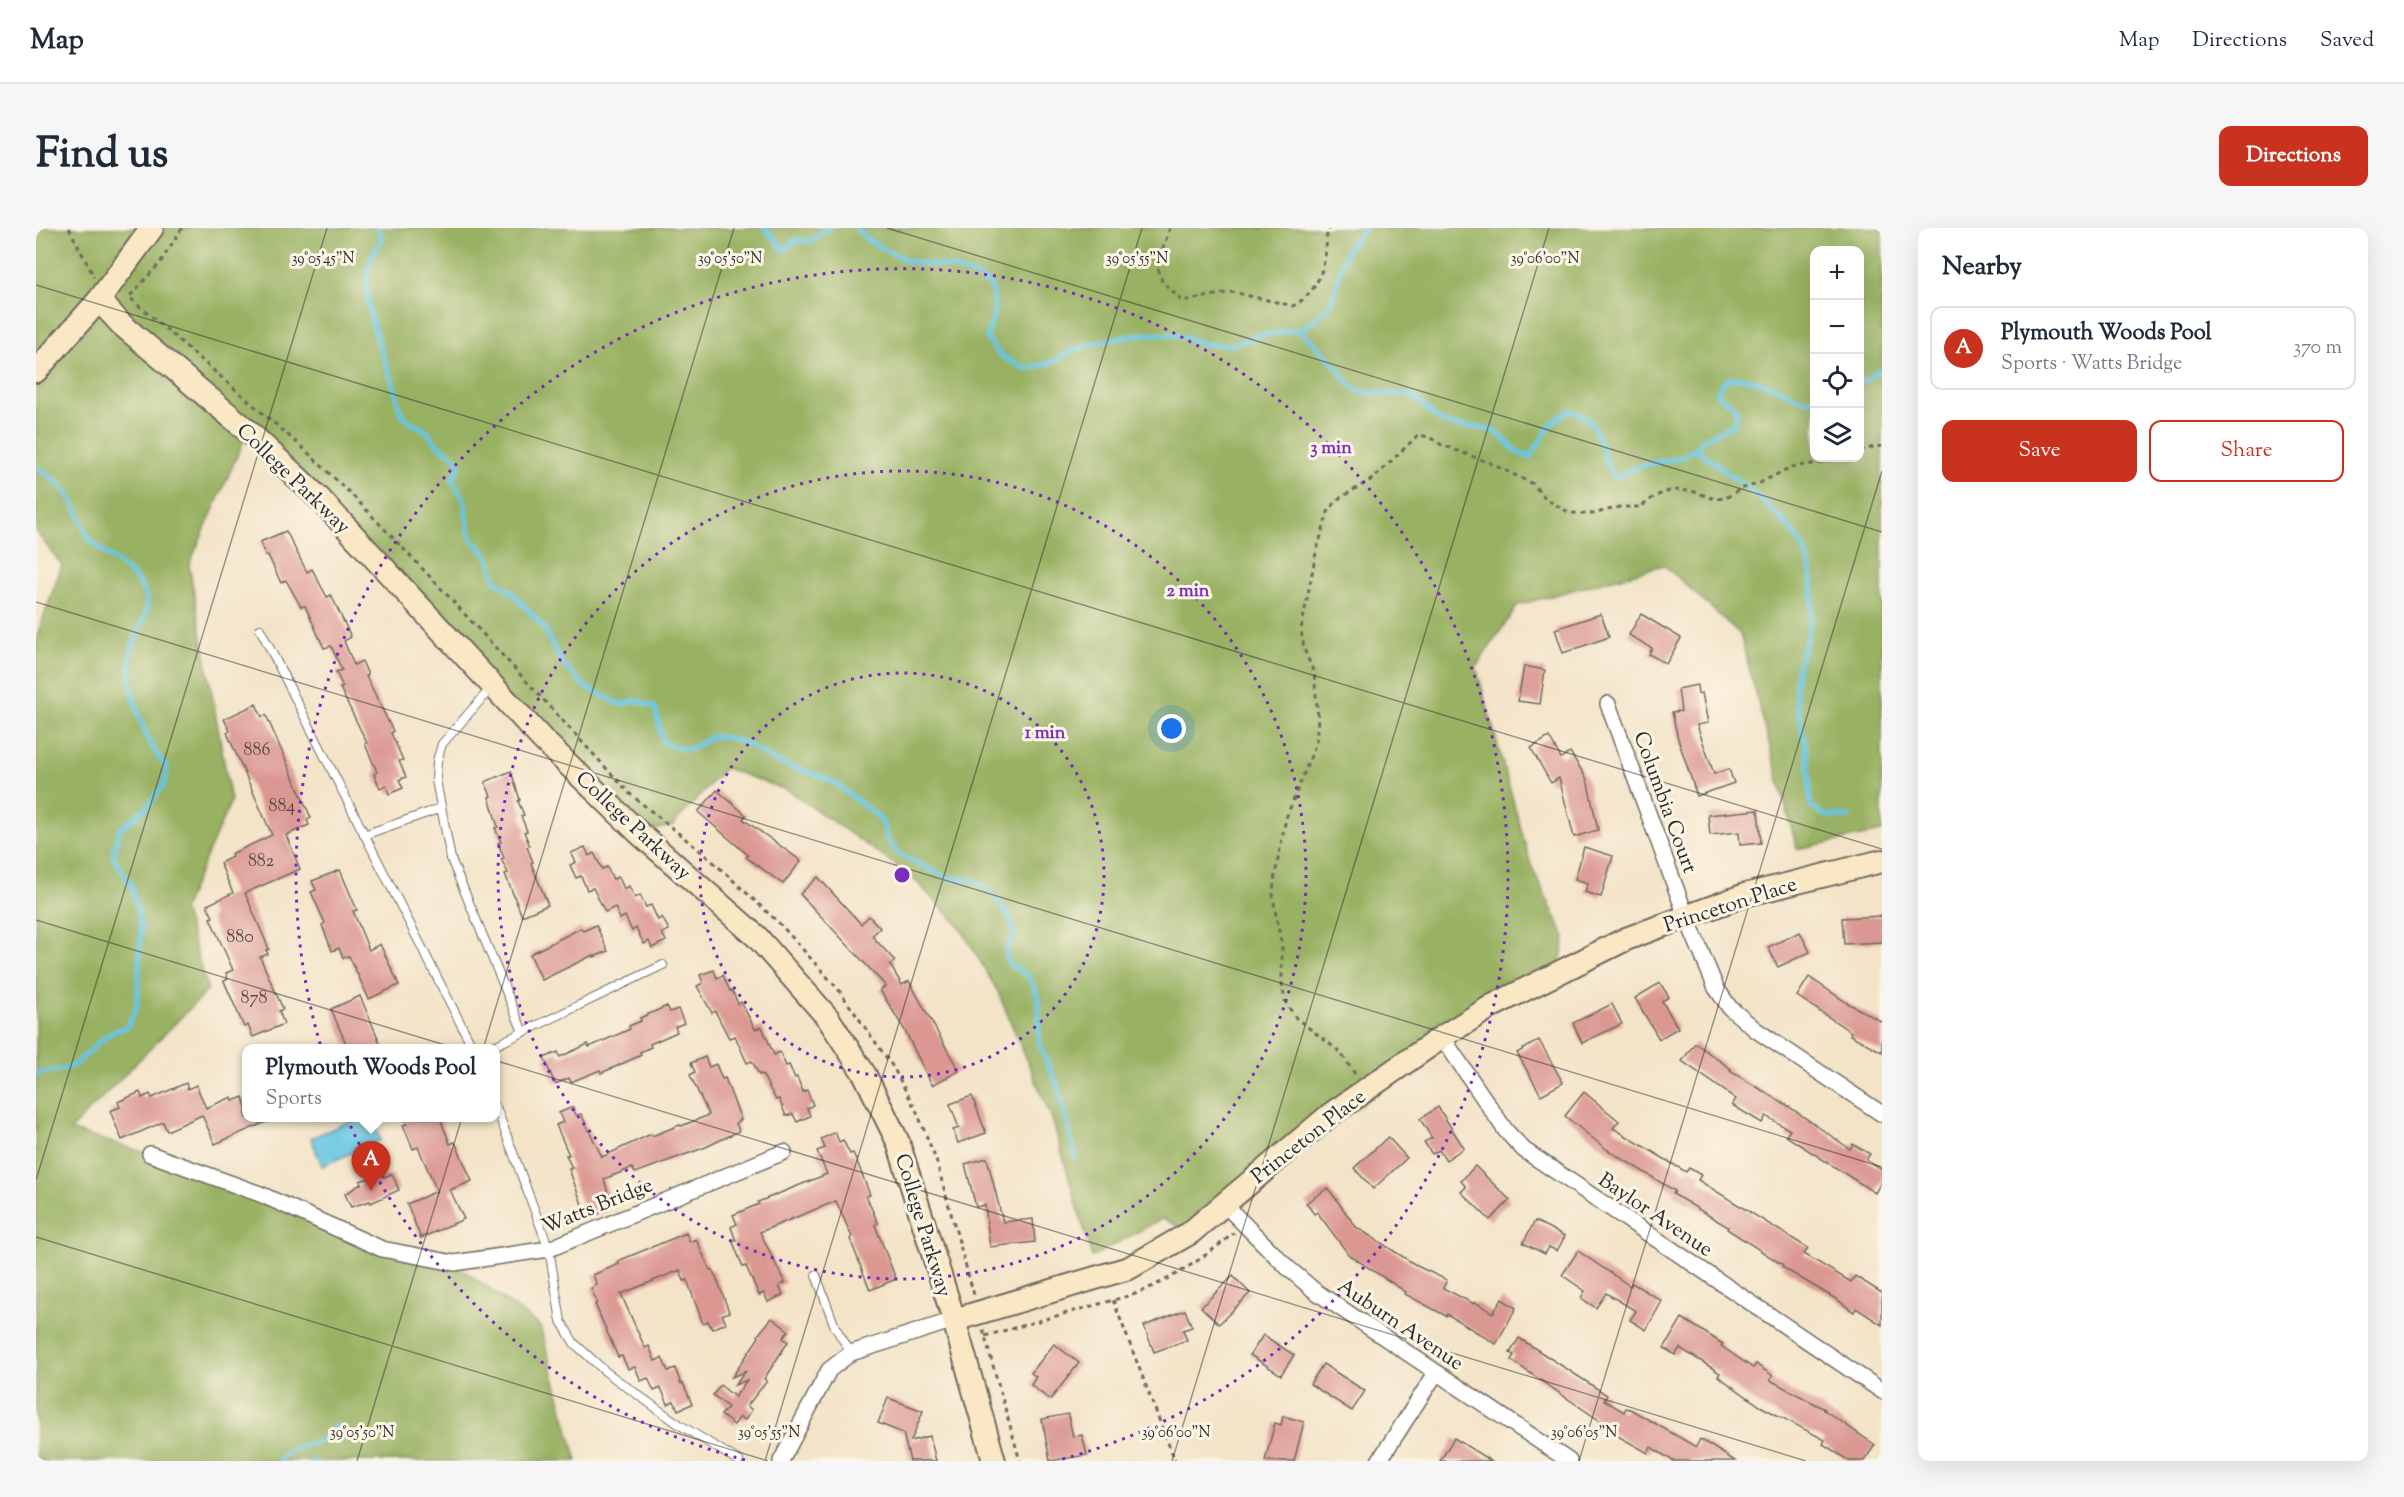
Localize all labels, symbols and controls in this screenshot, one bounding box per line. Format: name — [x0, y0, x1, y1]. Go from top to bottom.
text: Map — [30, 21, 84, 61]
text: Map — [2119, 26, 2159, 56]
text: Directions — [2192, 26, 2287, 56]
text: Saved — [2320, 26, 2374, 56]
text: Find us — [36, 126, 168, 186]
button: Directions — [2219, 126, 2368, 186]
map controls — [1810, 246, 1864, 462]
button: + — [1810, 246, 1864, 300]
text: 39°05'45"N — [291, 249, 355, 270]
text: 39°05'50"N — [698, 249, 762, 270]
text: 39°05'55"N — [1106, 249, 1168, 270]
text: 39°06'00"N — [1511, 249, 1579, 270]
text: Nearby — [1942, 249, 2022, 286]
button: − — [1810, 300, 1864, 354]
text: Plymouth Woods Pool — [2001, 318, 2212, 350]
text: A — [1955, 334, 1972, 363]
text: 370 m — [2293, 334, 2342, 363]
text: Sports · Watts Bridge — [2001, 350, 2182, 379]
button: locate — [1810, 354, 1864, 408]
button: layers — [1810, 408, 1864, 462]
street label: College Parkway — [229, 417, 357, 542]
button: Save — [1942, 420, 2137, 482]
button: Share — [2149, 420, 2344, 482]
text: 3 min — [1310, 436, 1352, 462]
text: 2 min — [1167, 579, 1210, 605]
your location — [1157, 714, 1186, 743]
text: 1 min — [1025, 721, 1066, 747]
street label: Columbia Court — [1625, 727, 1704, 878]
house number: 886 — [244, 738, 271, 764]
street label: College Parkway — [568, 765, 698, 889]
house number: 884 — [269, 794, 295, 820]
house number: 882 — [248, 849, 275, 875]
centre of rings — [892, 865, 912, 885]
street label: Princeton Place — [1660, 870, 1801, 942]
house number: 880 — [226, 925, 254, 951]
house number: 878 — [240, 986, 268, 1012]
popup — [242, 1044, 500, 1122]
text: Plymouth Woods Pool — [266, 1053, 476, 1085]
street label: Princeton Place — [1245, 1083, 1373, 1192]
text: Sports — [266, 1085, 322, 1114]
pin: A — [352, 1142, 390, 1191]
street label: College Parkway — [886, 1150, 958, 1302]
street label: Baylor Avenue — [1592, 1166, 1718, 1265]
street label: Watts Bridge — [538, 1171, 658, 1243]
street label: Auburn Avenue — [1331, 1272, 1469, 1379]
text: 39°05'50"N — [330, 1423, 394, 1444]
text: 39°05'55"N — [738, 1423, 800, 1444]
text: 39°06'00"N — [1142, 1423, 1210, 1444]
text: 39°06'05"N — [1551, 1423, 1617, 1444]

